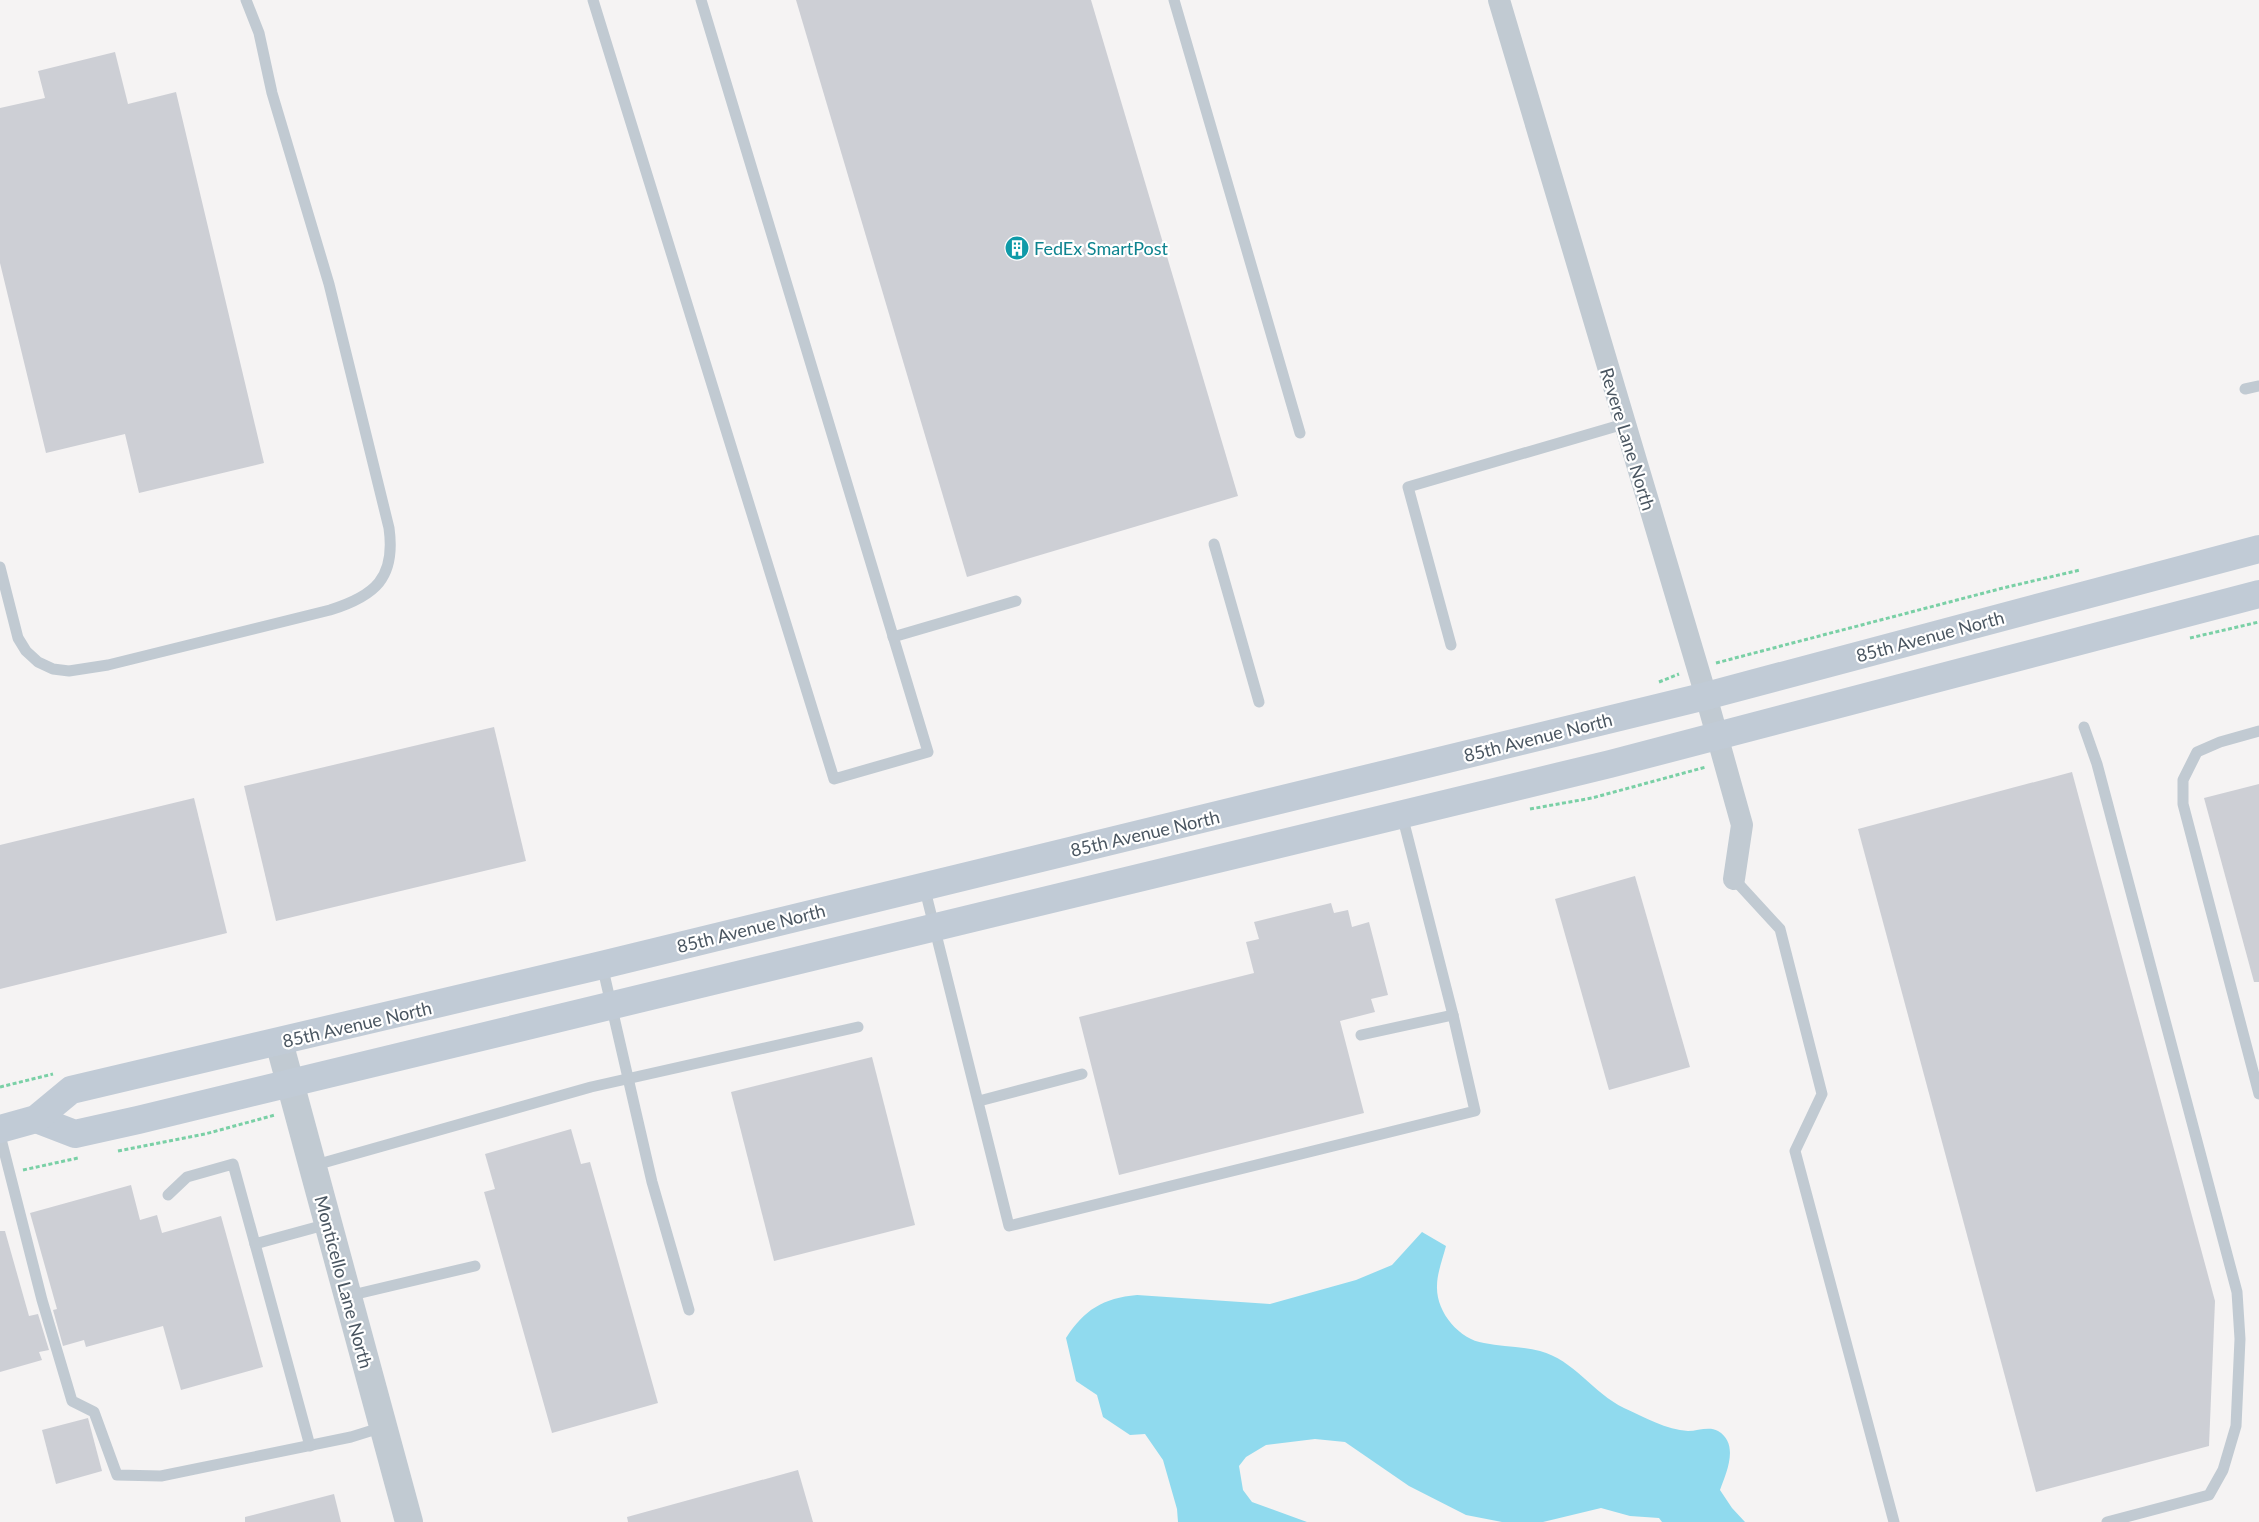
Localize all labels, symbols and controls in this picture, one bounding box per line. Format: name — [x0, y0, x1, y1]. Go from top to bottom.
building icon: FedEx SmartPost — [1004, 235, 1030, 261]
place label: FedEx SmartPost — [1034, 237, 1168, 259]
street label: Revere Lane North — [1596, 365, 1660, 513]
street label: 85th Avenue North — [1854, 606, 2006, 666]
street label: 85th Avenue North — [1461, 708, 1615, 766]
street label: 85th Avenue North — [1068, 805, 1222, 861]
street label: 85th Avenue North — [674, 899, 828, 957]
street label: 85th Avenue North — [280, 996, 434, 1052]
street label: Monticello Lane North — [310, 1193, 378, 1371]

